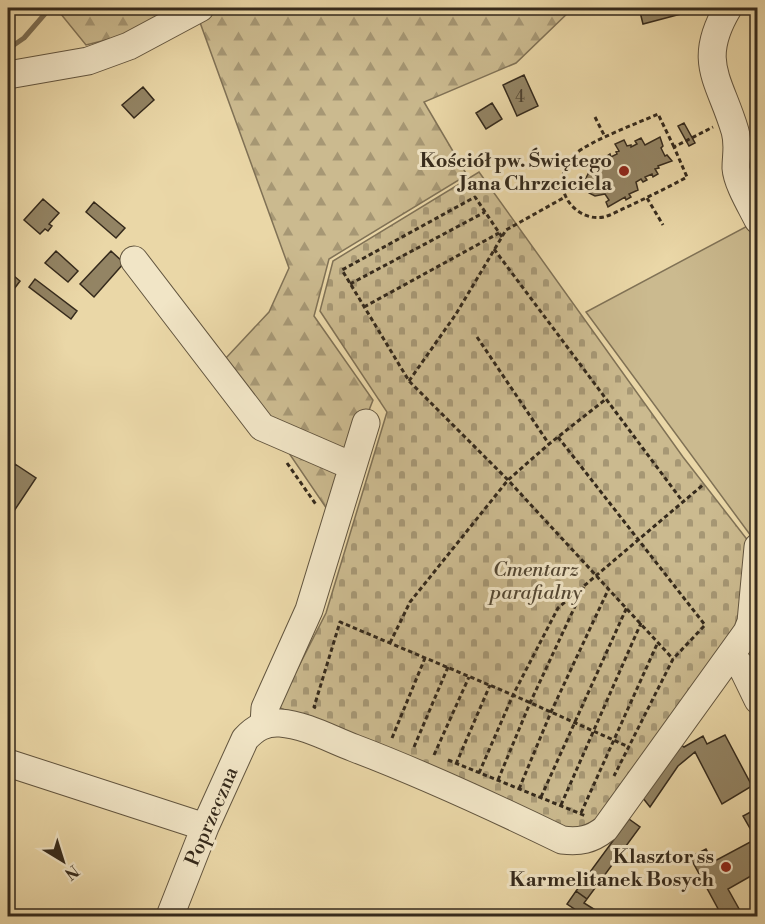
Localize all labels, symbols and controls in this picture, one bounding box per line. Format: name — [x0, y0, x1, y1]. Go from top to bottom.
house number: 4 — [515, 87, 525, 107]
place label: Kościół pw. Świętego Jana Chrzciciela — [420, 147, 612, 197]
marker: Kościół pw. Świętego Jana Chrzciciela — [617, 164, 631, 178]
park label: Cmentarz parafialny — [487, 558, 583, 606]
street label: Poprzeczna — [180, 762, 245, 870]
north arrow — [33, 831, 93, 891]
place label: Klasztor ss Karmelitanek Bosych — [509, 845, 715, 893]
text: N — [60, 860, 83, 884]
marker: Klasztor ss Karmelitanek Bosych — [719, 860, 733, 874]

